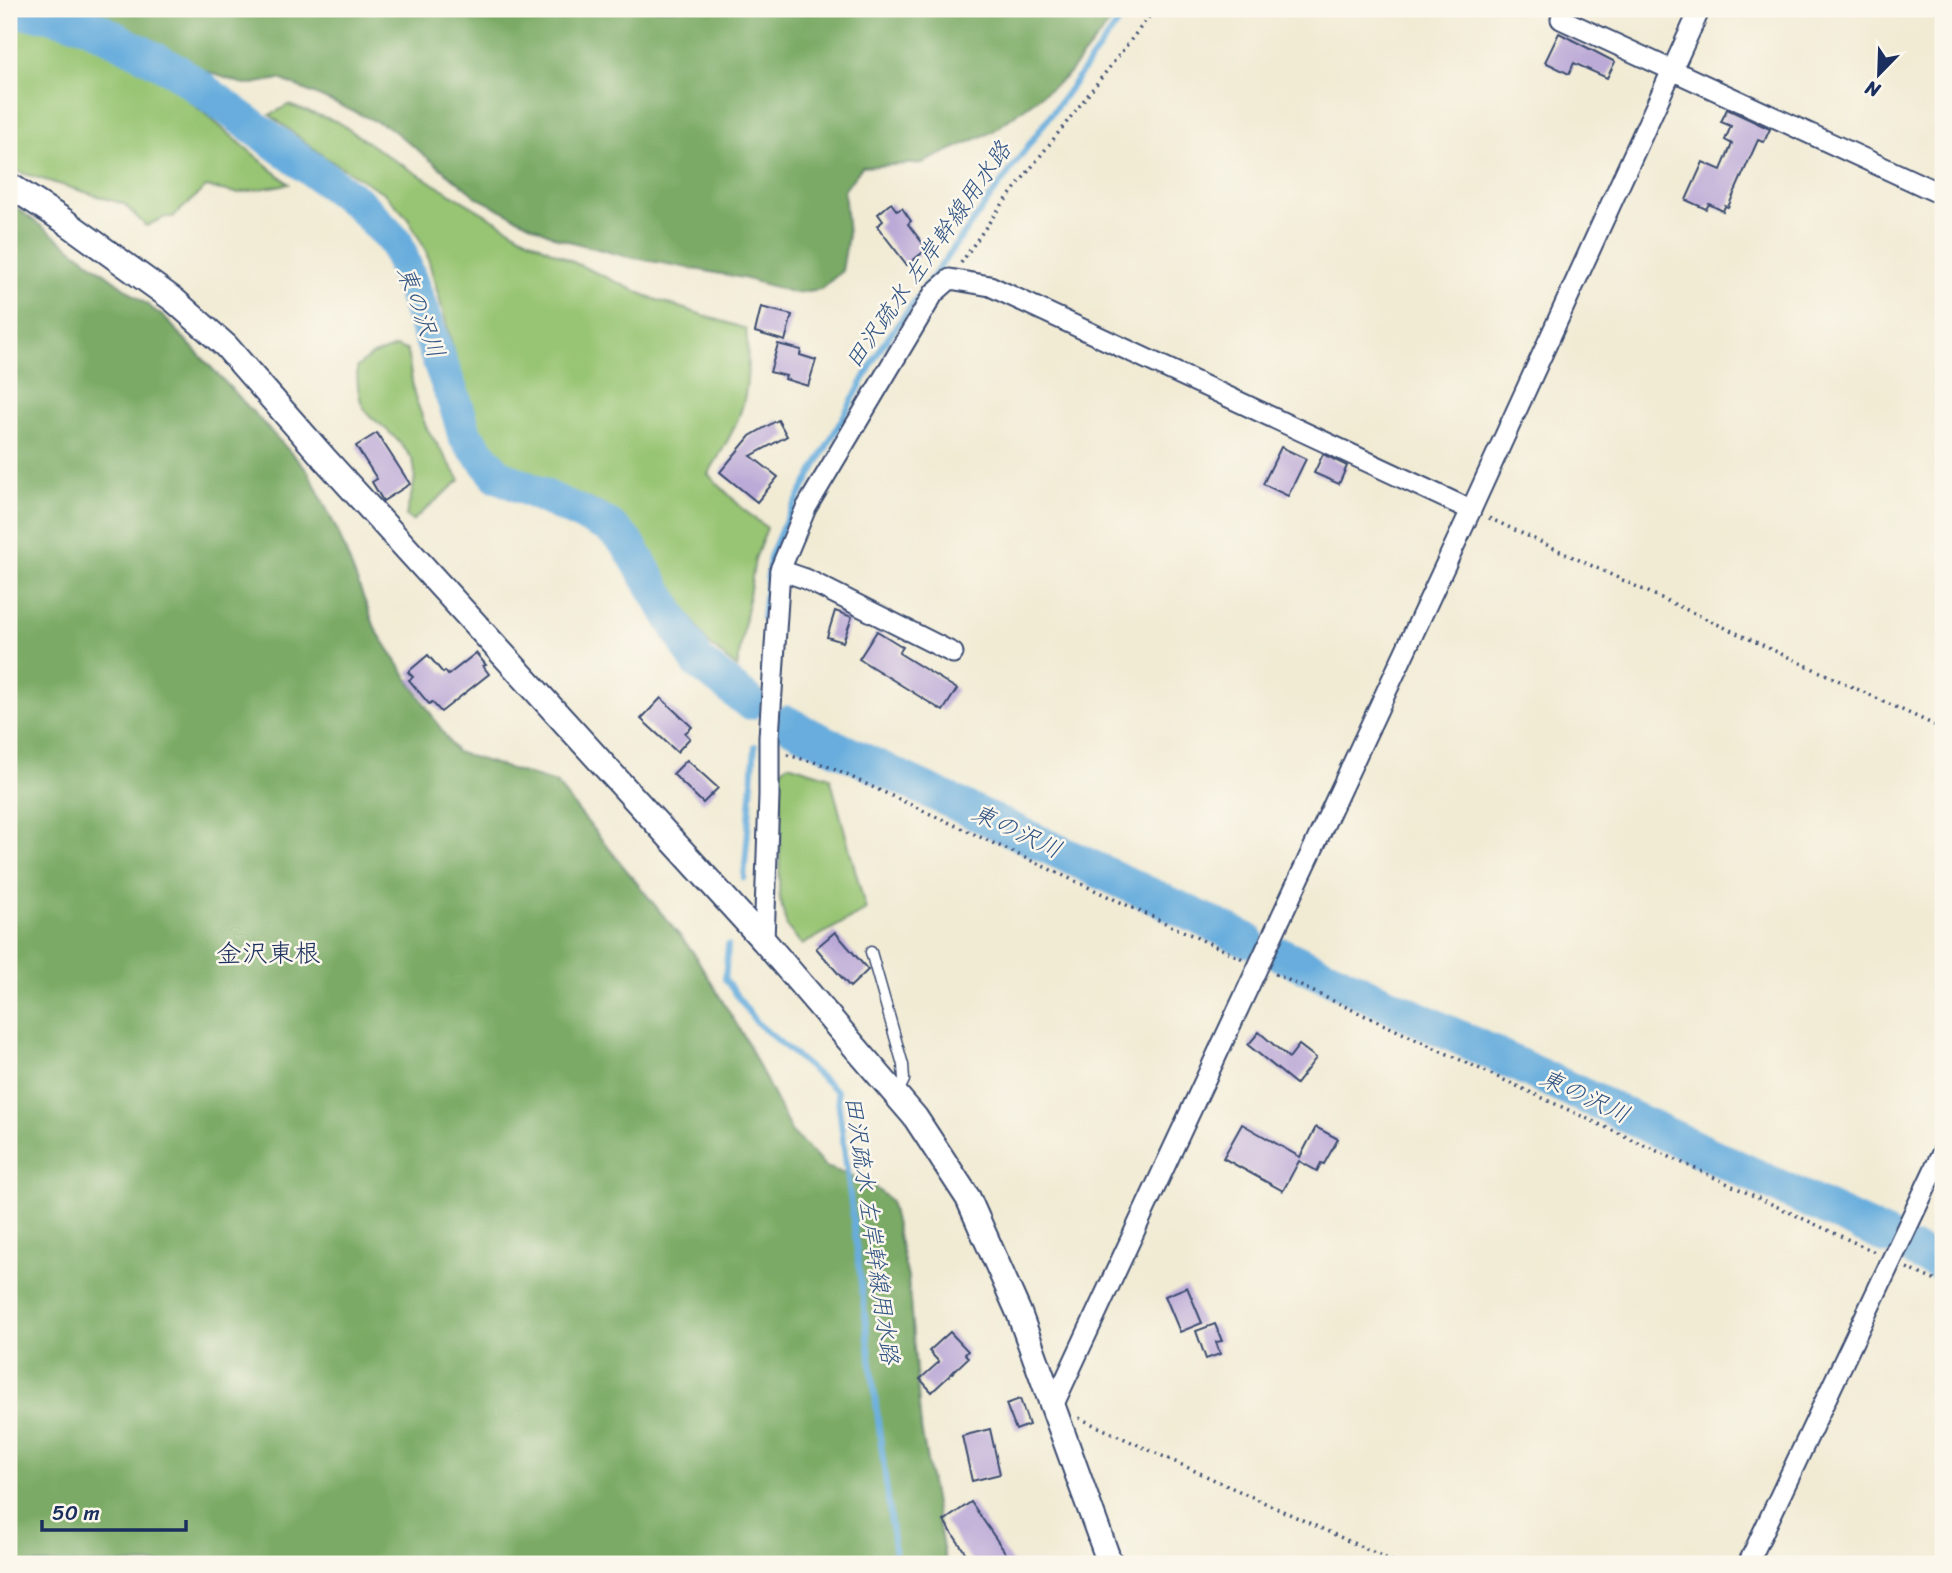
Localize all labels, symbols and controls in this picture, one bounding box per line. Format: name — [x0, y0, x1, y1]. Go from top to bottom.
north arrow — [1843, 38, 1913, 108]
text: N — [1859, 71, 1886, 107]
water label: 田沢疏水 左岸幹線用水路 — [833, 131, 1024, 378]
water label: 東の沢川 — [385, 260, 457, 364]
water label: 東の沢川 — [965, 792, 1069, 870]
district label: 金沢東根 — [216, 930, 320, 976]
water label: 東の沢川 — [1533, 1057, 1637, 1135]
water label: 田沢疏水 左岸幹線用水路 — [832, 1093, 912, 1369]
scale bar — [42, 1489, 186, 1533]
text: 50 m — [52, 1494, 100, 1532]

